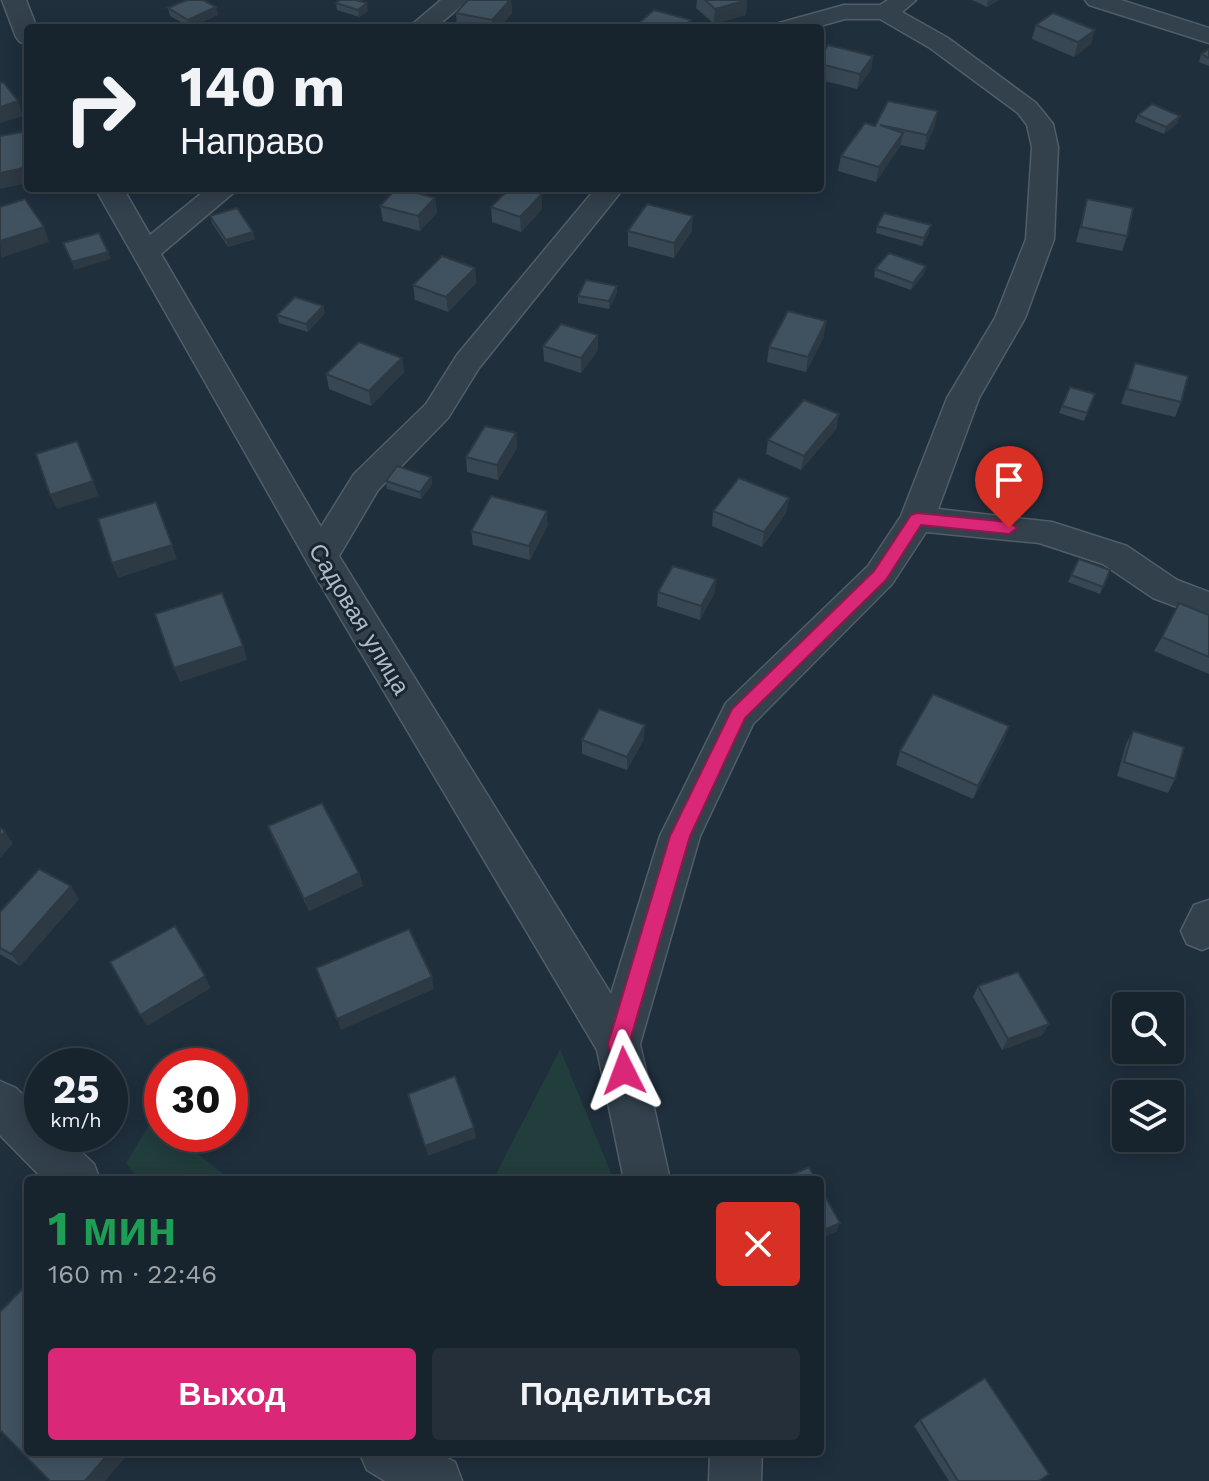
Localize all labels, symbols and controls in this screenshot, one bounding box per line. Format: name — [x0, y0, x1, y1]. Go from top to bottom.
text: 140 m — [180, 54, 345, 120]
icon: right — [48, 56, 152, 160]
text: Направо — [180, 121, 324, 163]
pin — [975, 446, 1043, 528]
icon: arrive — [987, 458, 1031, 502]
street label: Садовая улица — [303, 538, 415, 700]
map controls — [1112, 992, 1184, 1152]
button: search — [1112, 992, 1184, 1064]
position arrow — [582, 1029, 666, 1113]
speed limit sign: 30 — [144, 1048, 248, 1152]
text: 25 — [52, 1066, 100, 1113]
button: layers — [1112, 1080, 1184, 1152]
text: km/h — [50, 1108, 102, 1132]
text: 1 мин — [48, 1200, 176, 1257]
button: close — [716, 1202, 800, 1286]
text: 160 m · 22:46 — [48, 1259, 217, 1289]
button: Выход — [48, 1348, 416, 1440]
button: Поделиться — [432, 1348, 800, 1440]

